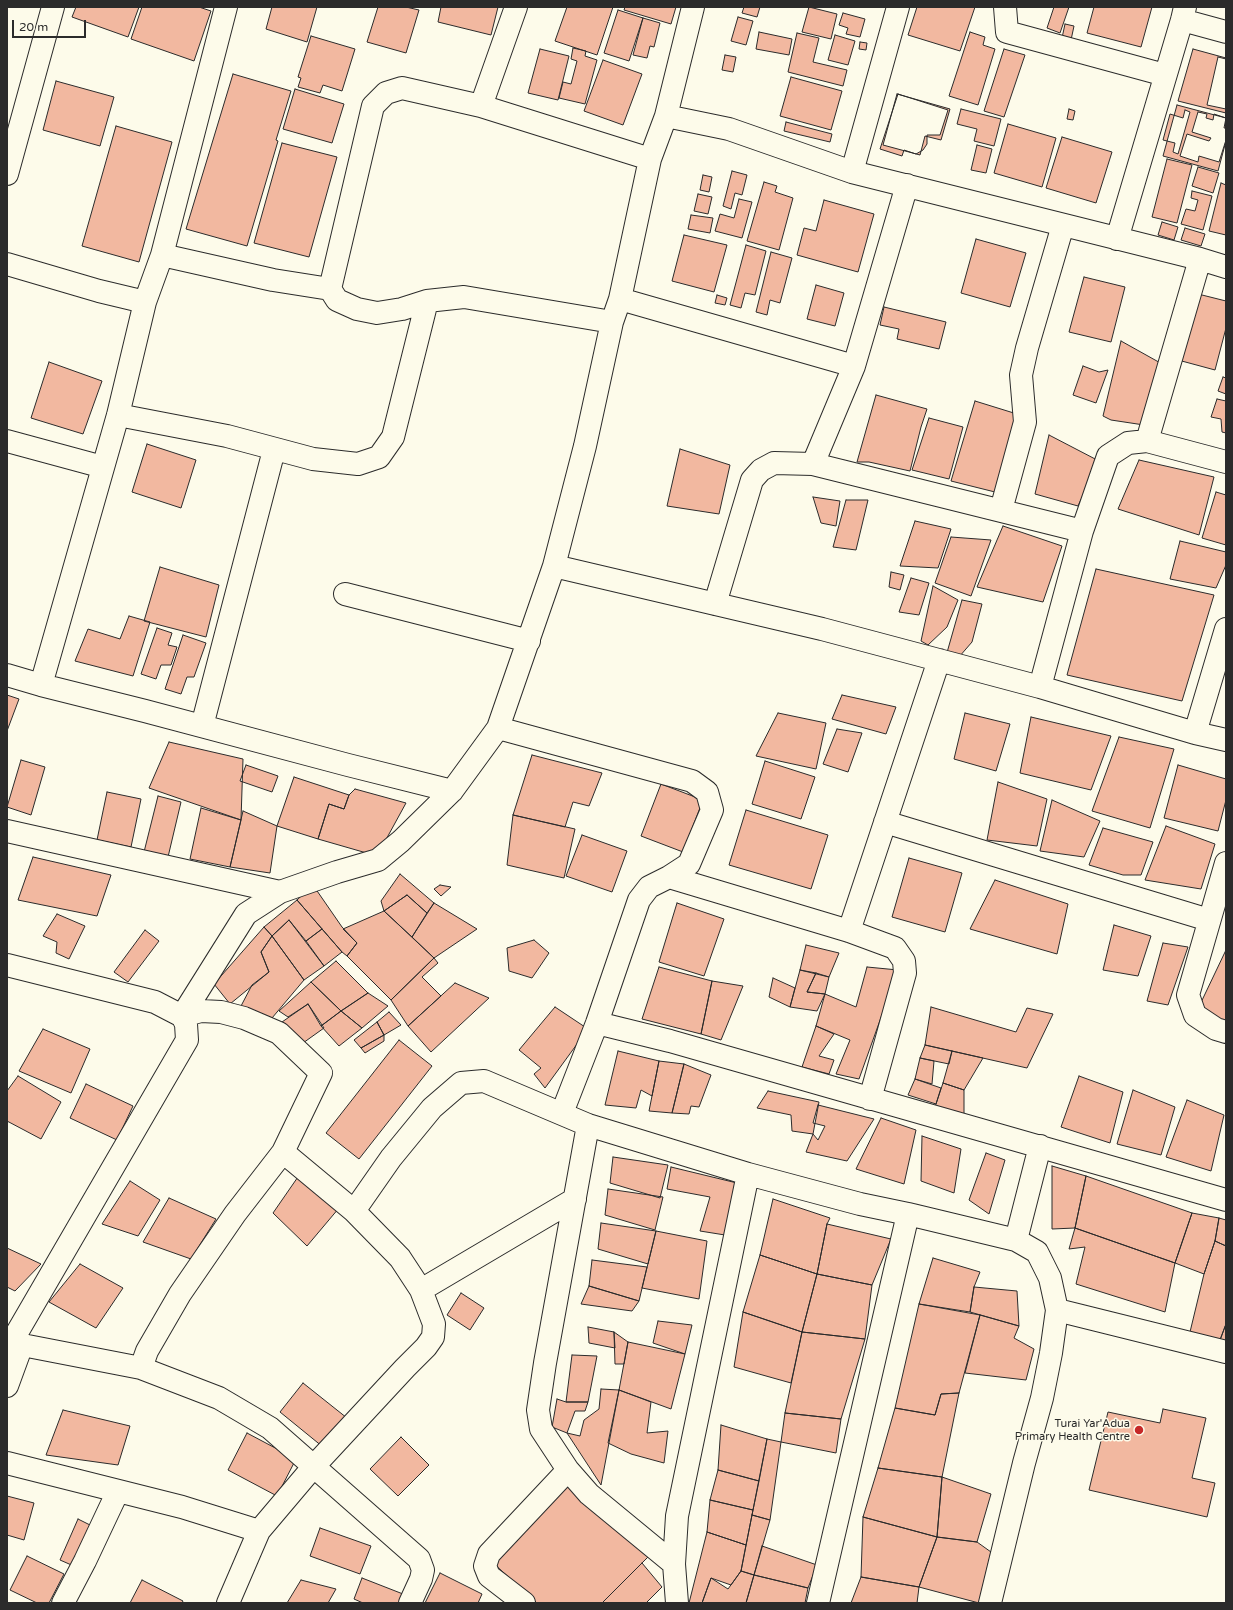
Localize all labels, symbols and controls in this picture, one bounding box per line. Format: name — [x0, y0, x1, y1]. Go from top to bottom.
scale bar — [14, 12, 88, 38]
text: 20 m — [19, 20, 48, 34]
place label: Turai Yar'Adua Primary Health Centre — [1015, 1417, 1130, 1443]
marker: Turai Yar'Adua Primary Health Centre — [1133, 1424, 1145, 1436]

